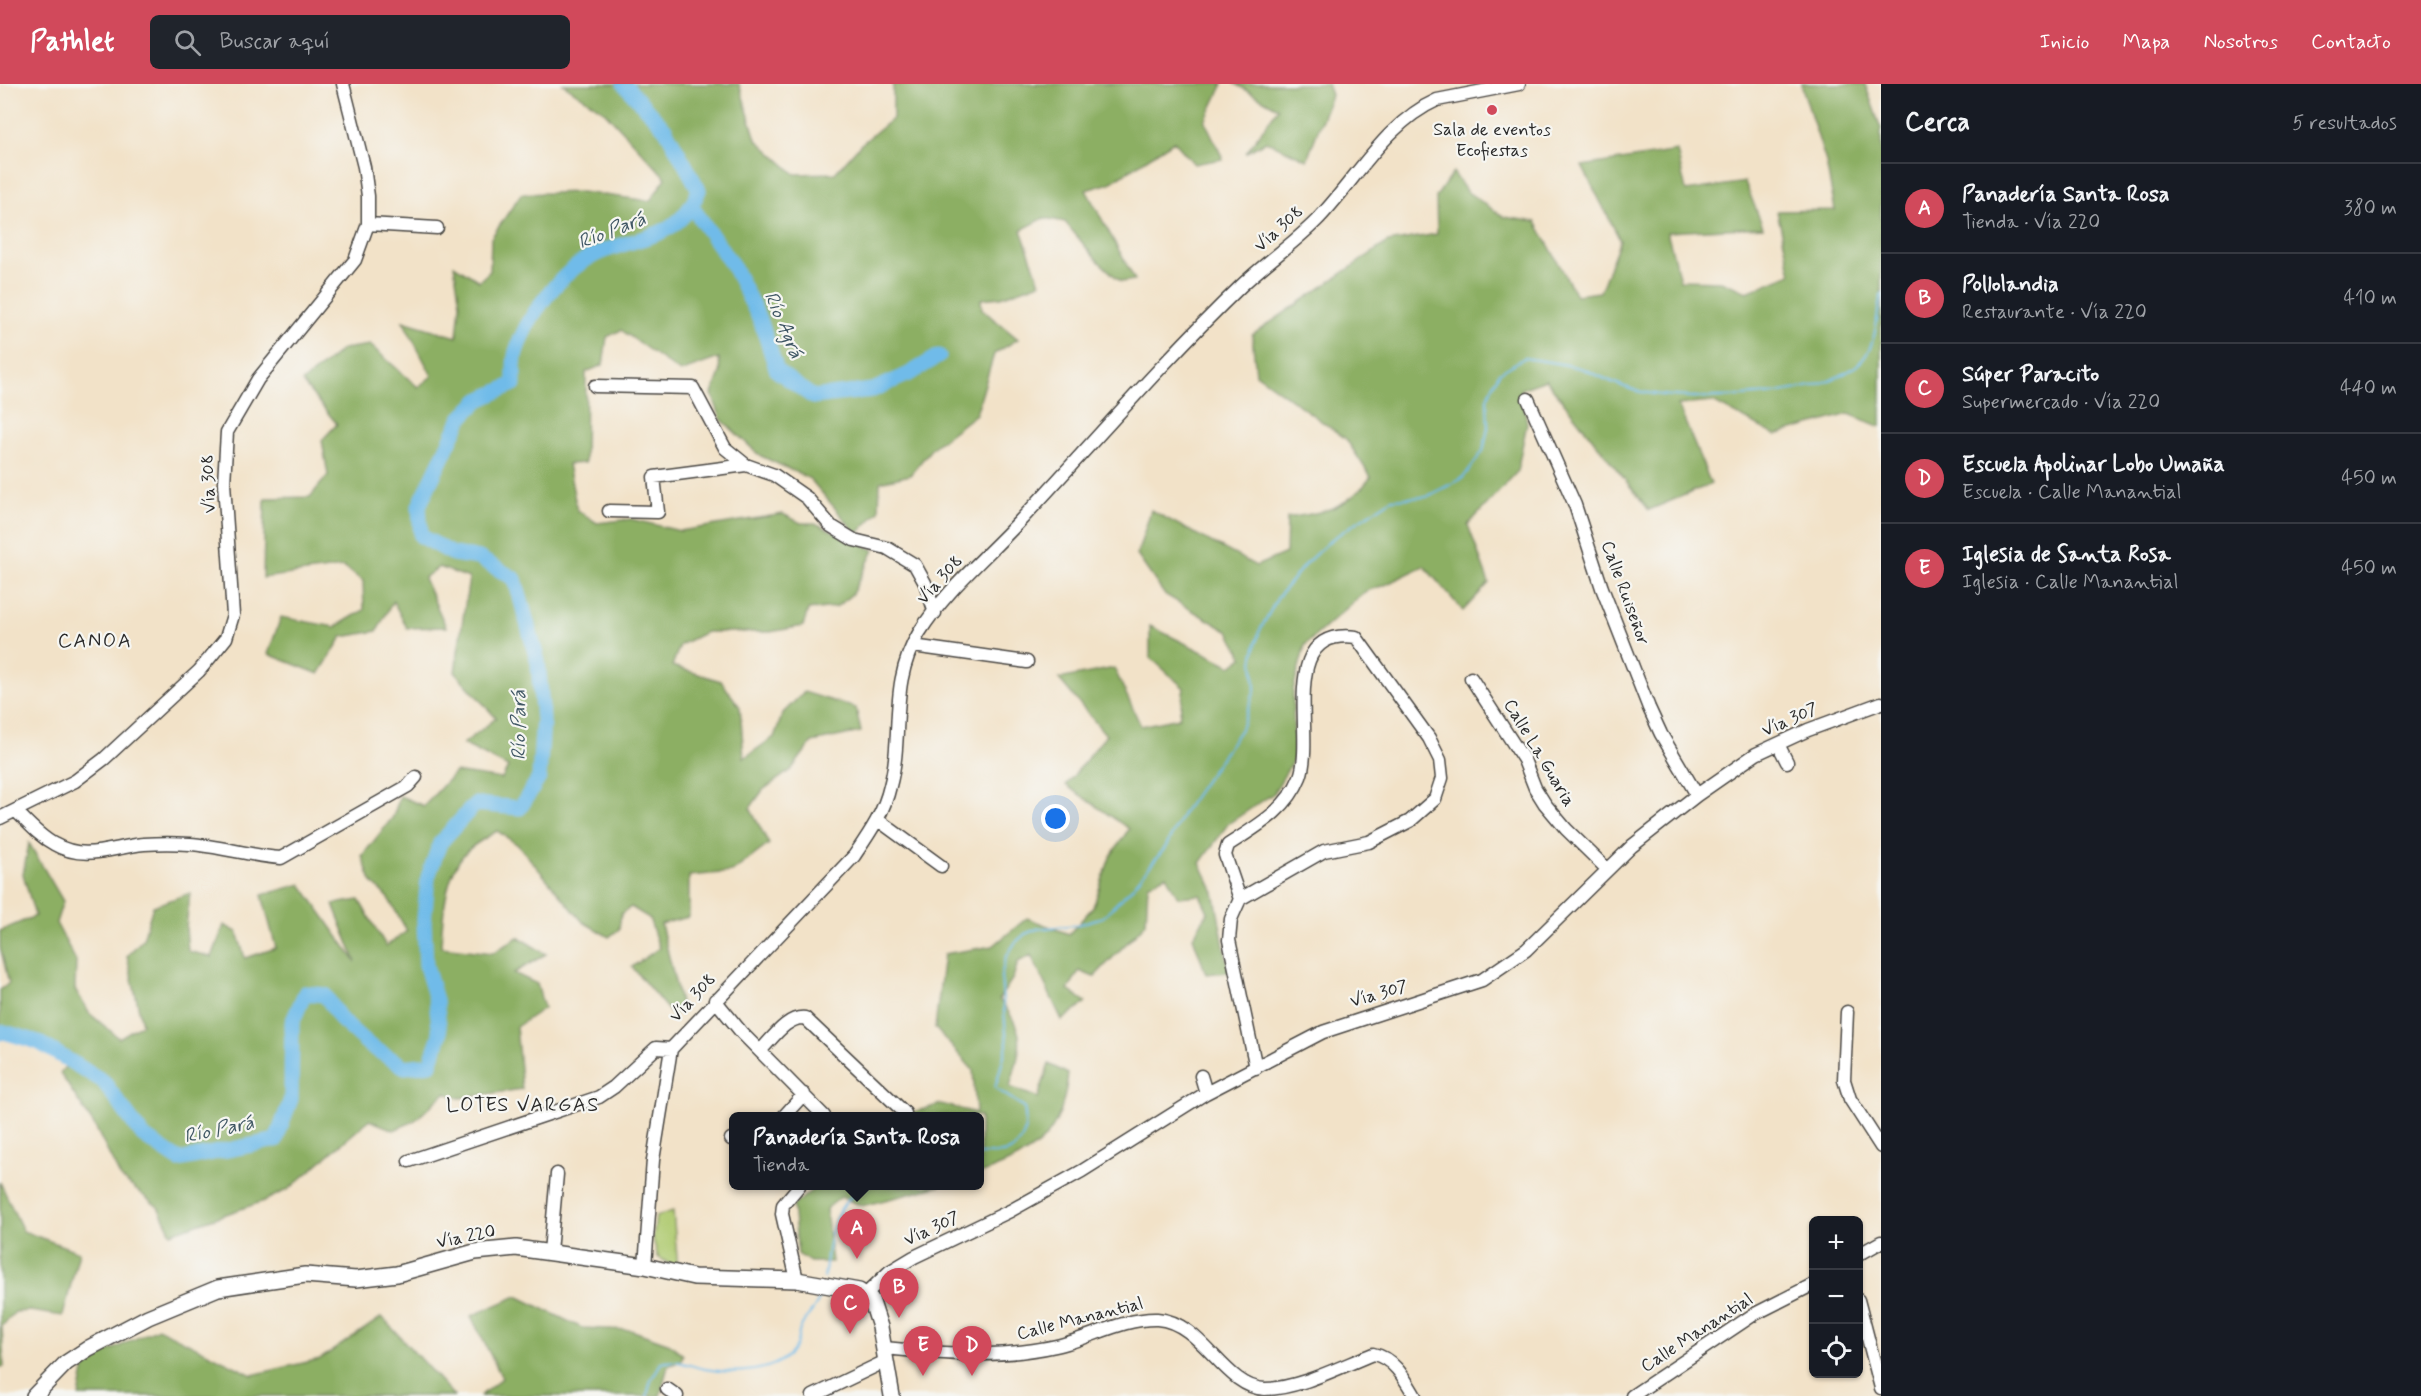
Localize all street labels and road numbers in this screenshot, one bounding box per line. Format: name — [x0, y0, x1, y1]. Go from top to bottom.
street label: Vía 308 — [1249, 200, 1309, 258]
street label: Vía 308 — [196, 454, 222, 514]
street label: Calle Ruiseñor — [1595, 537, 1655, 649]
street label: Vía 308 — [911, 550, 969, 610]
street label: Calle La Guaria — [1497, 695, 1581, 811]
street label: Vía 307 — [1758, 697, 1822, 743]
street label: Vía 308 — [664, 968, 722, 1028]
street label: Vía 307 — [1347, 974, 1411, 1014]
street label: Vía 307 — [900, 1206, 964, 1252]
street label: Vía 220 — [434, 1219, 498, 1255]
street label: Calle Manantial — [1636, 1288, 1758, 1378]
street label: Calle Manantial — [1014, 1292, 1146, 1346]

